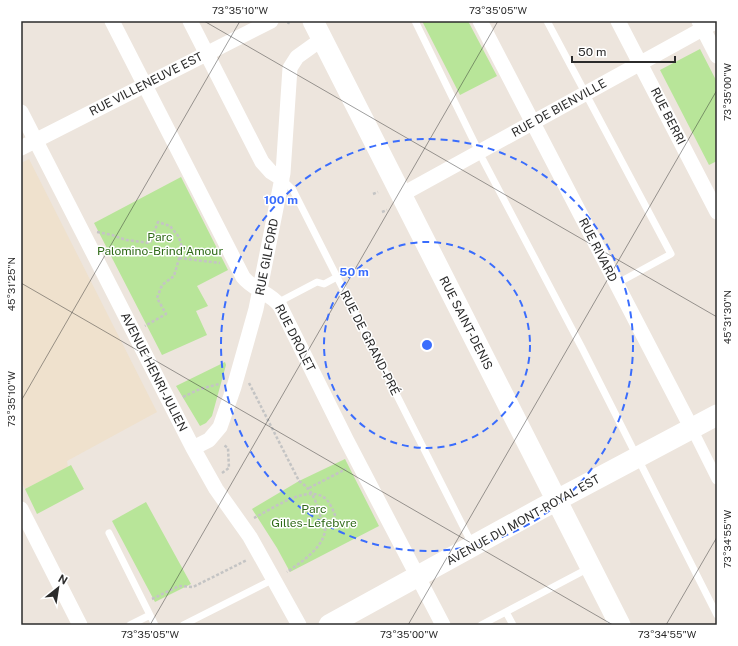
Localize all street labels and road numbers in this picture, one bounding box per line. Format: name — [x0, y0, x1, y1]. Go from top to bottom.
street label: RUE VILLENEUVE EST — [87, 49, 205, 119]
street label: RUE DE BIENVILLE — [509, 76, 609, 140]
street label: RUE BERRI — [648, 85, 688, 147]
street label: RUE RIVARD — [576, 216, 620, 284]
street label: RUE GILFORD — [253, 217, 281, 297]
street label: RUE SAINT-DENIS — [436, 274, 496, 372]
street label: RUE DE GRAND-PRÉ — [337, 288, 403, 398]
street label: RUE DROLET — [272, 302, 318, 374]
street label: AVENUE HENRI-JULIEN — [118, 310, 190, 434]
street label: AVENUE DU MONT-ROYAL EST — [444, 472, 602, 568]

